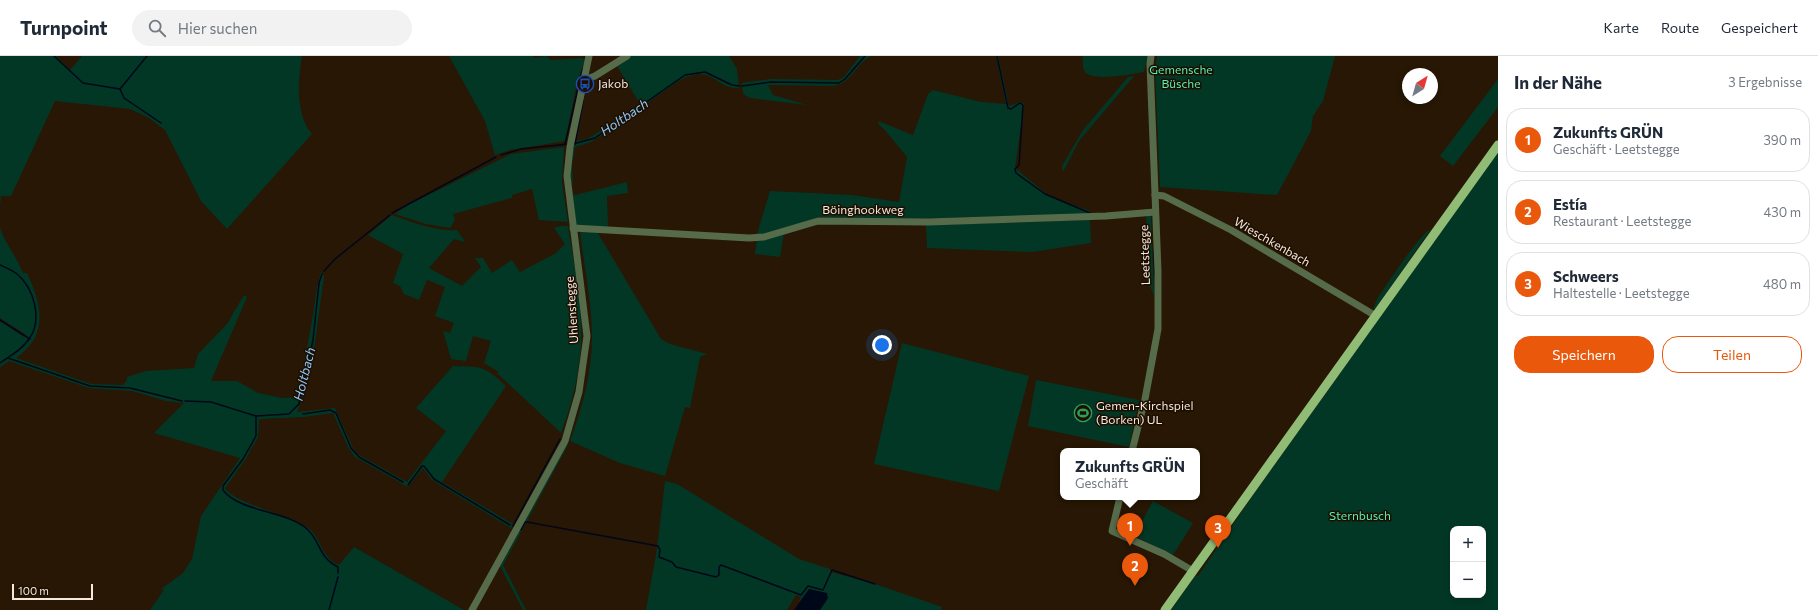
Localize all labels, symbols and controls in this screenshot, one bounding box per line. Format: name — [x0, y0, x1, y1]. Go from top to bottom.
search box — [132, 10, 412, 46]
text: Turnpoint — [20, 16, 108, 39]
icon: search — [146, 17, 168, 39]
text: Hier suchen — [178, 19, 257, 37]
text: Karte — [1604, 19, 1639, 36]
text: Route — [1661, 19, 1699, 36]
text: Gespeichert — [1721, 19, 1798, 36]
park label: Gemensche Büsche — [1149, 62, 1213, 90]
north arrow — [1402, 68, 1438, 104]
text: In der Nähe — [1514, 72, 1602, 93]
bus stop icon: Jakob — [575, 74, 595, 94]
text: 3 Ergebnisse — [1728, 74, 1802, 90]
place label: Jakob — [598, 76, 628, 91]
water label: Holtbach — [597, 95, 651, 139]
text: Zukunfts GRÜN — [1553, 123, 1663, 141]
text: 1 — [1525, 132, 1531, 148]
text: 390 m — [1763, 132, 1801, 148]
text: Geschäft · Leetstegge — [1553, 141, 1680, 157]
text: Estía — [1553, 195, 1587, 213]
street label: Böinghookweg — [822, 202, 904, 216]
text: 2 — [1524, 204, 1532, 220]
text: 430 m — [1763, 204, 1801, 220]
text: Restaurant · Leetstegge — [1553, 213, 1691, 229]
street label: Wieschkenbach — [1232, 214, 1313, 269]
street label: Leetstegge — [1136, 225, 1152, 285]
text: Schweers — [1553, 267, 1619, 285]
street label: Uhlenstegge — [562, 276, 580, 344]
text: 3 — [1524, 276, 1532, 292]
text: 480 m — [1763, 276, 1801, 292]
text: Haltestelle · Leetstegge — [1553, 285, 1690, 301]
your location — [872, 335, 892, 355]
button: Speichern — [1514, 336, 1654, 373]
button: Teilen — [1662, 336, 1802, 373]
water label: Holtbach — [290, 346, 318, 402]
place label: Gemen-Kirchspiel (Borken) UL — [1096, 398, 1193, 426]
sports icon: Gemen-Kirchspiel (Borken) UL — [1073, 403, 1093, 423]
popup — [1060, 448, 1200, 500]
text: Zukunfts GRÜN — [1075, 457, 1185, 475]
text: Geschäft — [1075, 475, 1128, 491]
park label: Sternbusch — [1329, 508, 1391, 522]
pin: 1 — [1117, 513, 1143, 546]
pin: 3 — [1205, 515, 1231, 548]
map controls — [1450, 526, 1486, 598]
button: + — [1450, 526, 1486, 562]
pin: 2 — [1122, 553, 1148, 586]
button: − — [1450, 562, 1486, 598]
scale bar — [12, 582, 93, 601]
text: 100 m — [18, 584, 49, 597]

